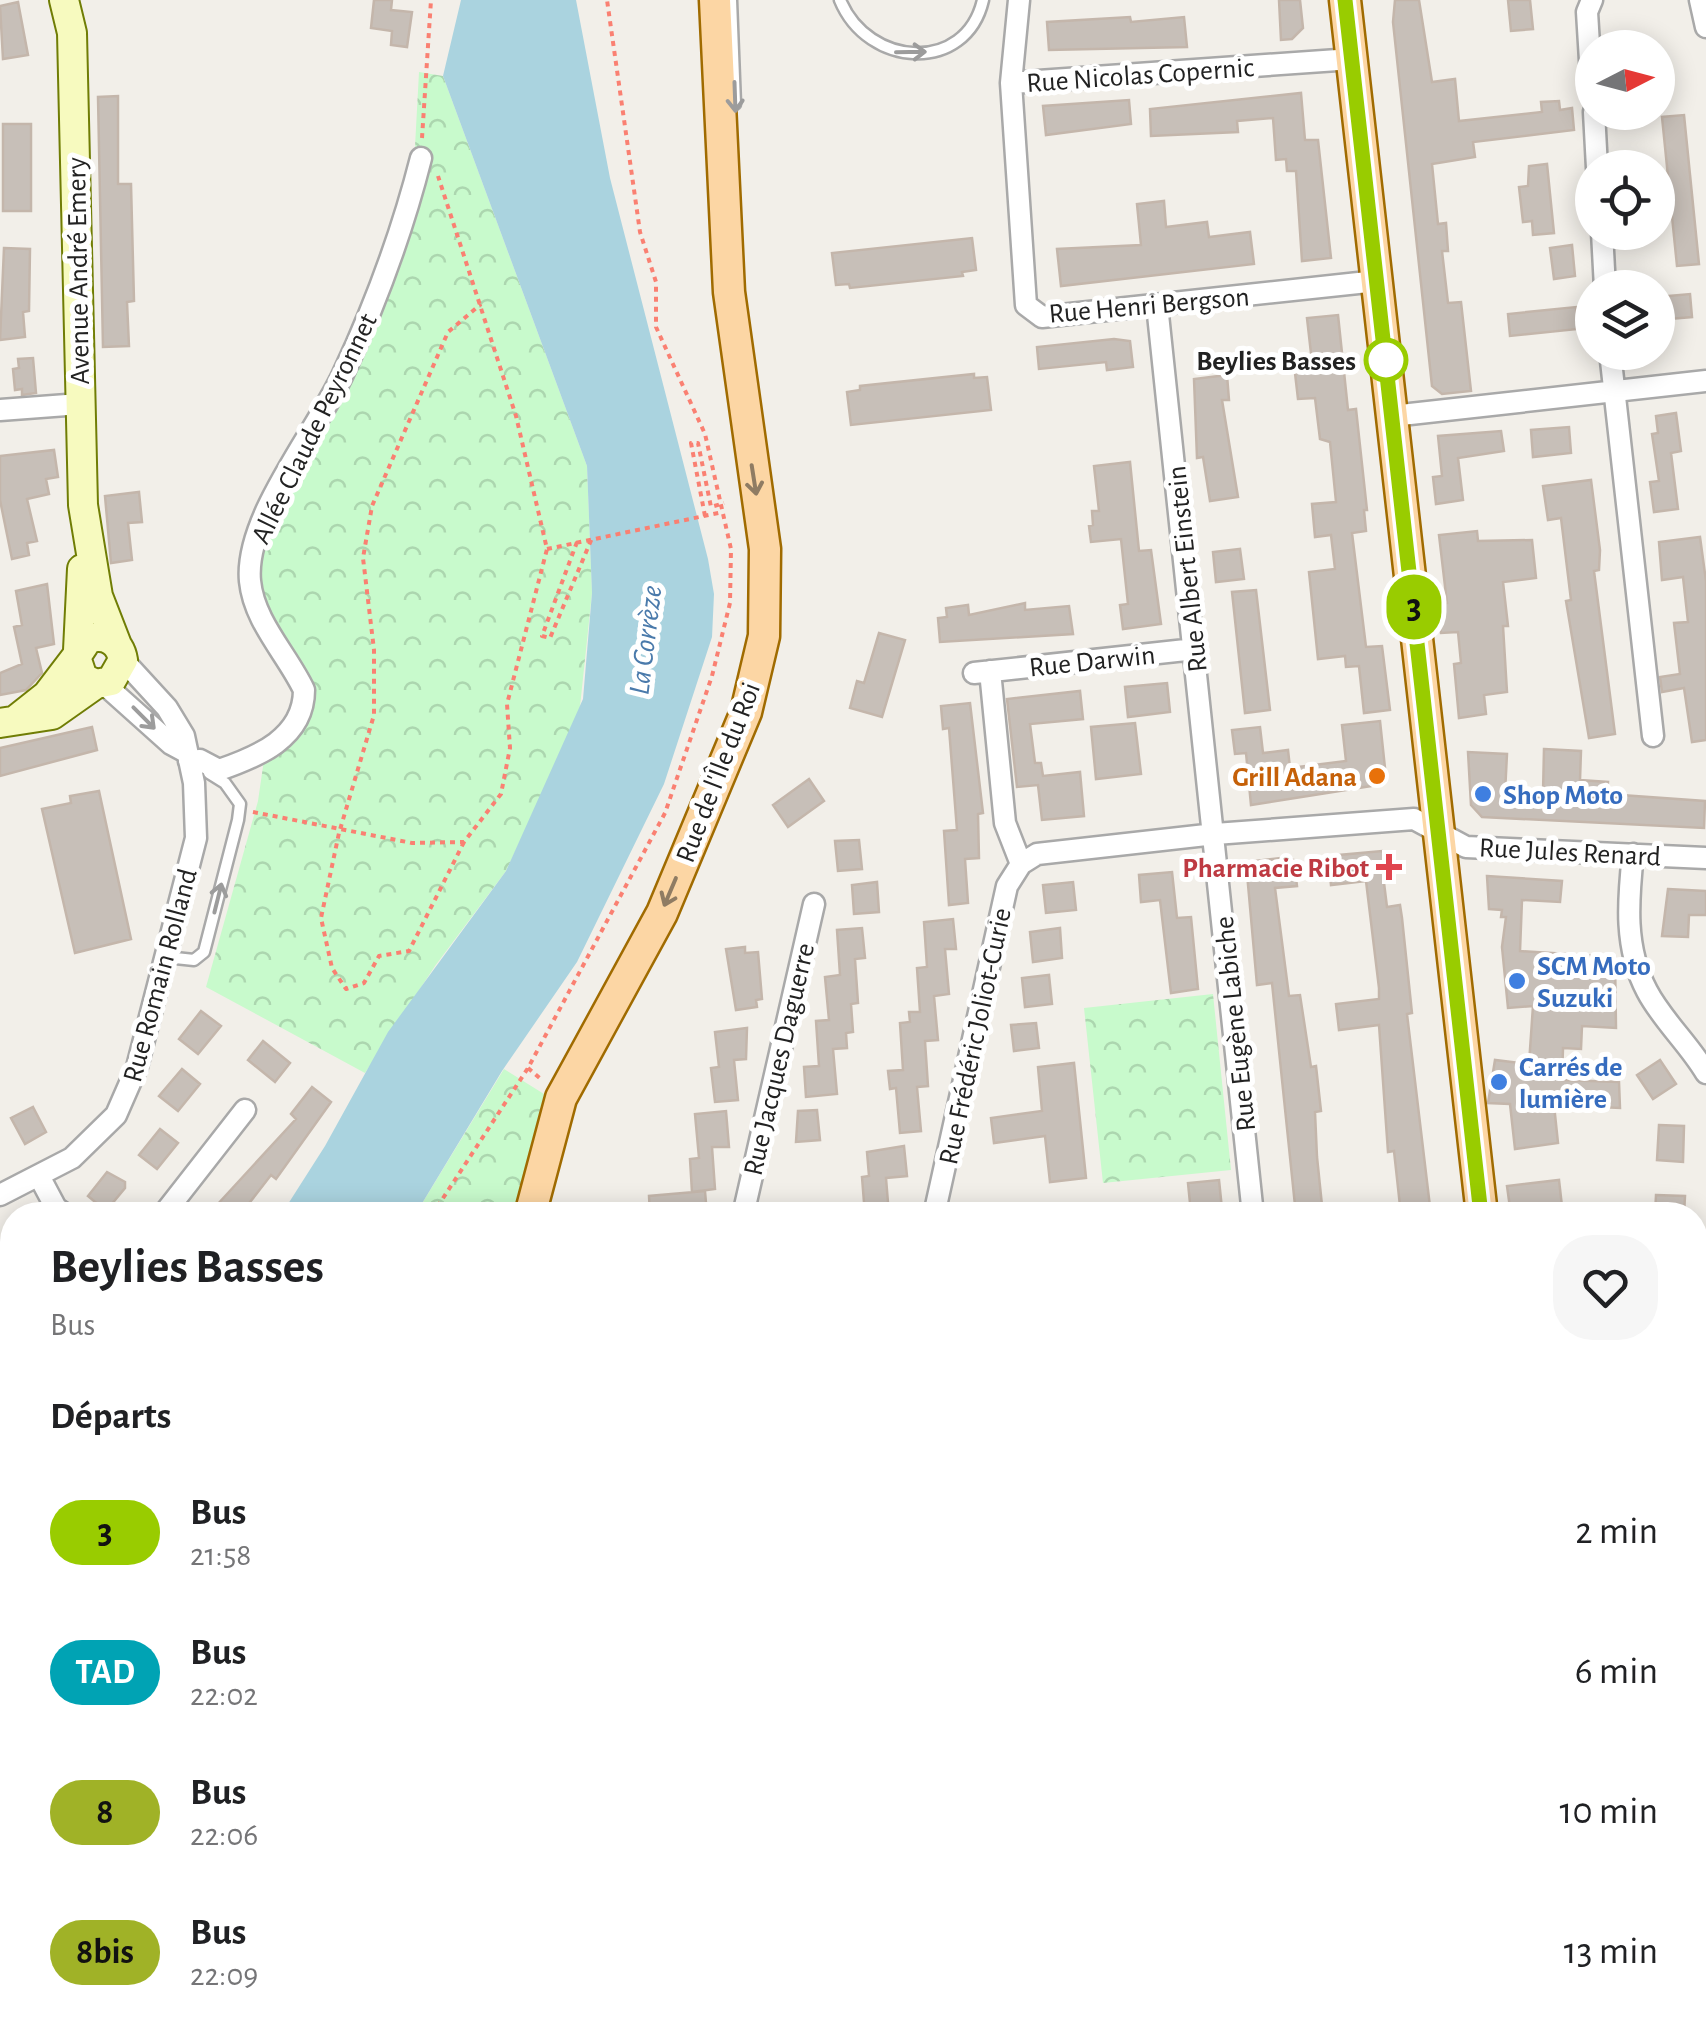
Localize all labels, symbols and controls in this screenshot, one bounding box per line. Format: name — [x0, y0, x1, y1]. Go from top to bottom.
north arrow — [1575, 30, 1675, 130]
map controls — [1575, 30, 1675, 370]
one-way arrow — [895, 43, 927, 62]
street label: Rue Nicolas Copernic — [1025, 54, 1255, 98]
one-way arrow — [725, 81, 744, 113]
button: locate — [1575, 150, 1675, 250]
street label: Avenue André Emery — [63, 157, 95, 385]
button: layers — [1575, 270, 1675, 370]
street label: Rue Henri Bergson — [1048, 283, 1251, 329]
street label: Allée Claude Peyronnet — [247, 309, 383, 548]
marker: Beylies Basses — [1365, 339, 1407, 381]
place label: Beylies Basses — [1196, 348, 1356, 376]
one-way arrow — [745, 464, 764, 496]
street label: Rue Albert Einstein — [1163, 464, 1213, 673]
line badge: 3 — [1382, 574, 1446, 640]
water label: La Corrèze — [624, 584, 668, 697]
text: 3 — [1406, 590, 1422, 625]
street label: Rue Darwin — [1028, 641, 1157, 683]
street label: Rue de l'Île du Roi — [670, 678, 766, 867]
one-way arrow — [132, 705, 156, 729]
place label: Grill Adana — [1232, 764, 1357, 792]
marker: Grill Adana — [1366, 765, 1388, 787]
place label: Shop Moto — [1503, 782, 1623, 810]
marker: Shop Moto — [1472, 783, 1494, 805]
street label: Rue Jules Renard — [1478, 834, 1662, 872]
place label: Pharmacie Ribot — [1182, 855, 1370, 883]
marker: Pharmacie Ribot — [1378, 856, 1400, 878]
street label: Rue Romain Rolland — [119, 866, 203, 1085]
one-way arrow — [660, 876, 678, 907]
one-way arrow — [210, 883, 229, 914]
street label: Rue Frédéric Joliot-Curie — [935, 905, 1017, 1167]
street label: Rue Eugène Labiche — [1211, 915, 1261, 1133]
street label: Rue Jacques Daguerre — [740, 940, 820, 1178]
place label: SCM Moto Suzuki — [1537, 953, 1651, 1013]
marker: SCM Moto Suzuki — [1506, 970, 1528, 992]
place label: Carrés de lumière — [1519, 1054, 1622, 1114]
marker: Carrés de lumière — [1488, 1071, 1510, 1093]
button: heart — [1553, 1235, 1658, 1340]
text: Beylies Basses — [50, 1244, 324, 1292]
text: Bus — [50, 1309, 95, 1341]
text: Départs — [50, 1398, 171, 1436]
text: Bus — [190, 1494, 246, 1532]
text: 2 min — [1575, 1513, 1658, 1551]
text: 3 — [97, 1515, 113, 1550]
text: 21:58 — [190, 1539, 251, 1571]
text: Bus — [190, 1634, 246, 1672]
text: 6 min — [1575, 1653, 1658, 1691]
text: TAD — [75, 1655, 135, 1690]
text: 22:02 — [190, 1679, 258, 1711]
text: Bus — [190, 1774, 246, 1812]
text: 10 min — [1559, 1793, 1658, 1831]
text: 8 — [96, 1795, 114, 1830]
text: 22:06 — [190, 1819, 258, 1851]
text: Bus — [190, 1914, 246, 1952]
text: 13 min — [1564, 1933, 1658, 1971]
text: 8bis — [76, 1935, 134, 1970]
text: 22:09 — [190, 1959, 258, 1991]

